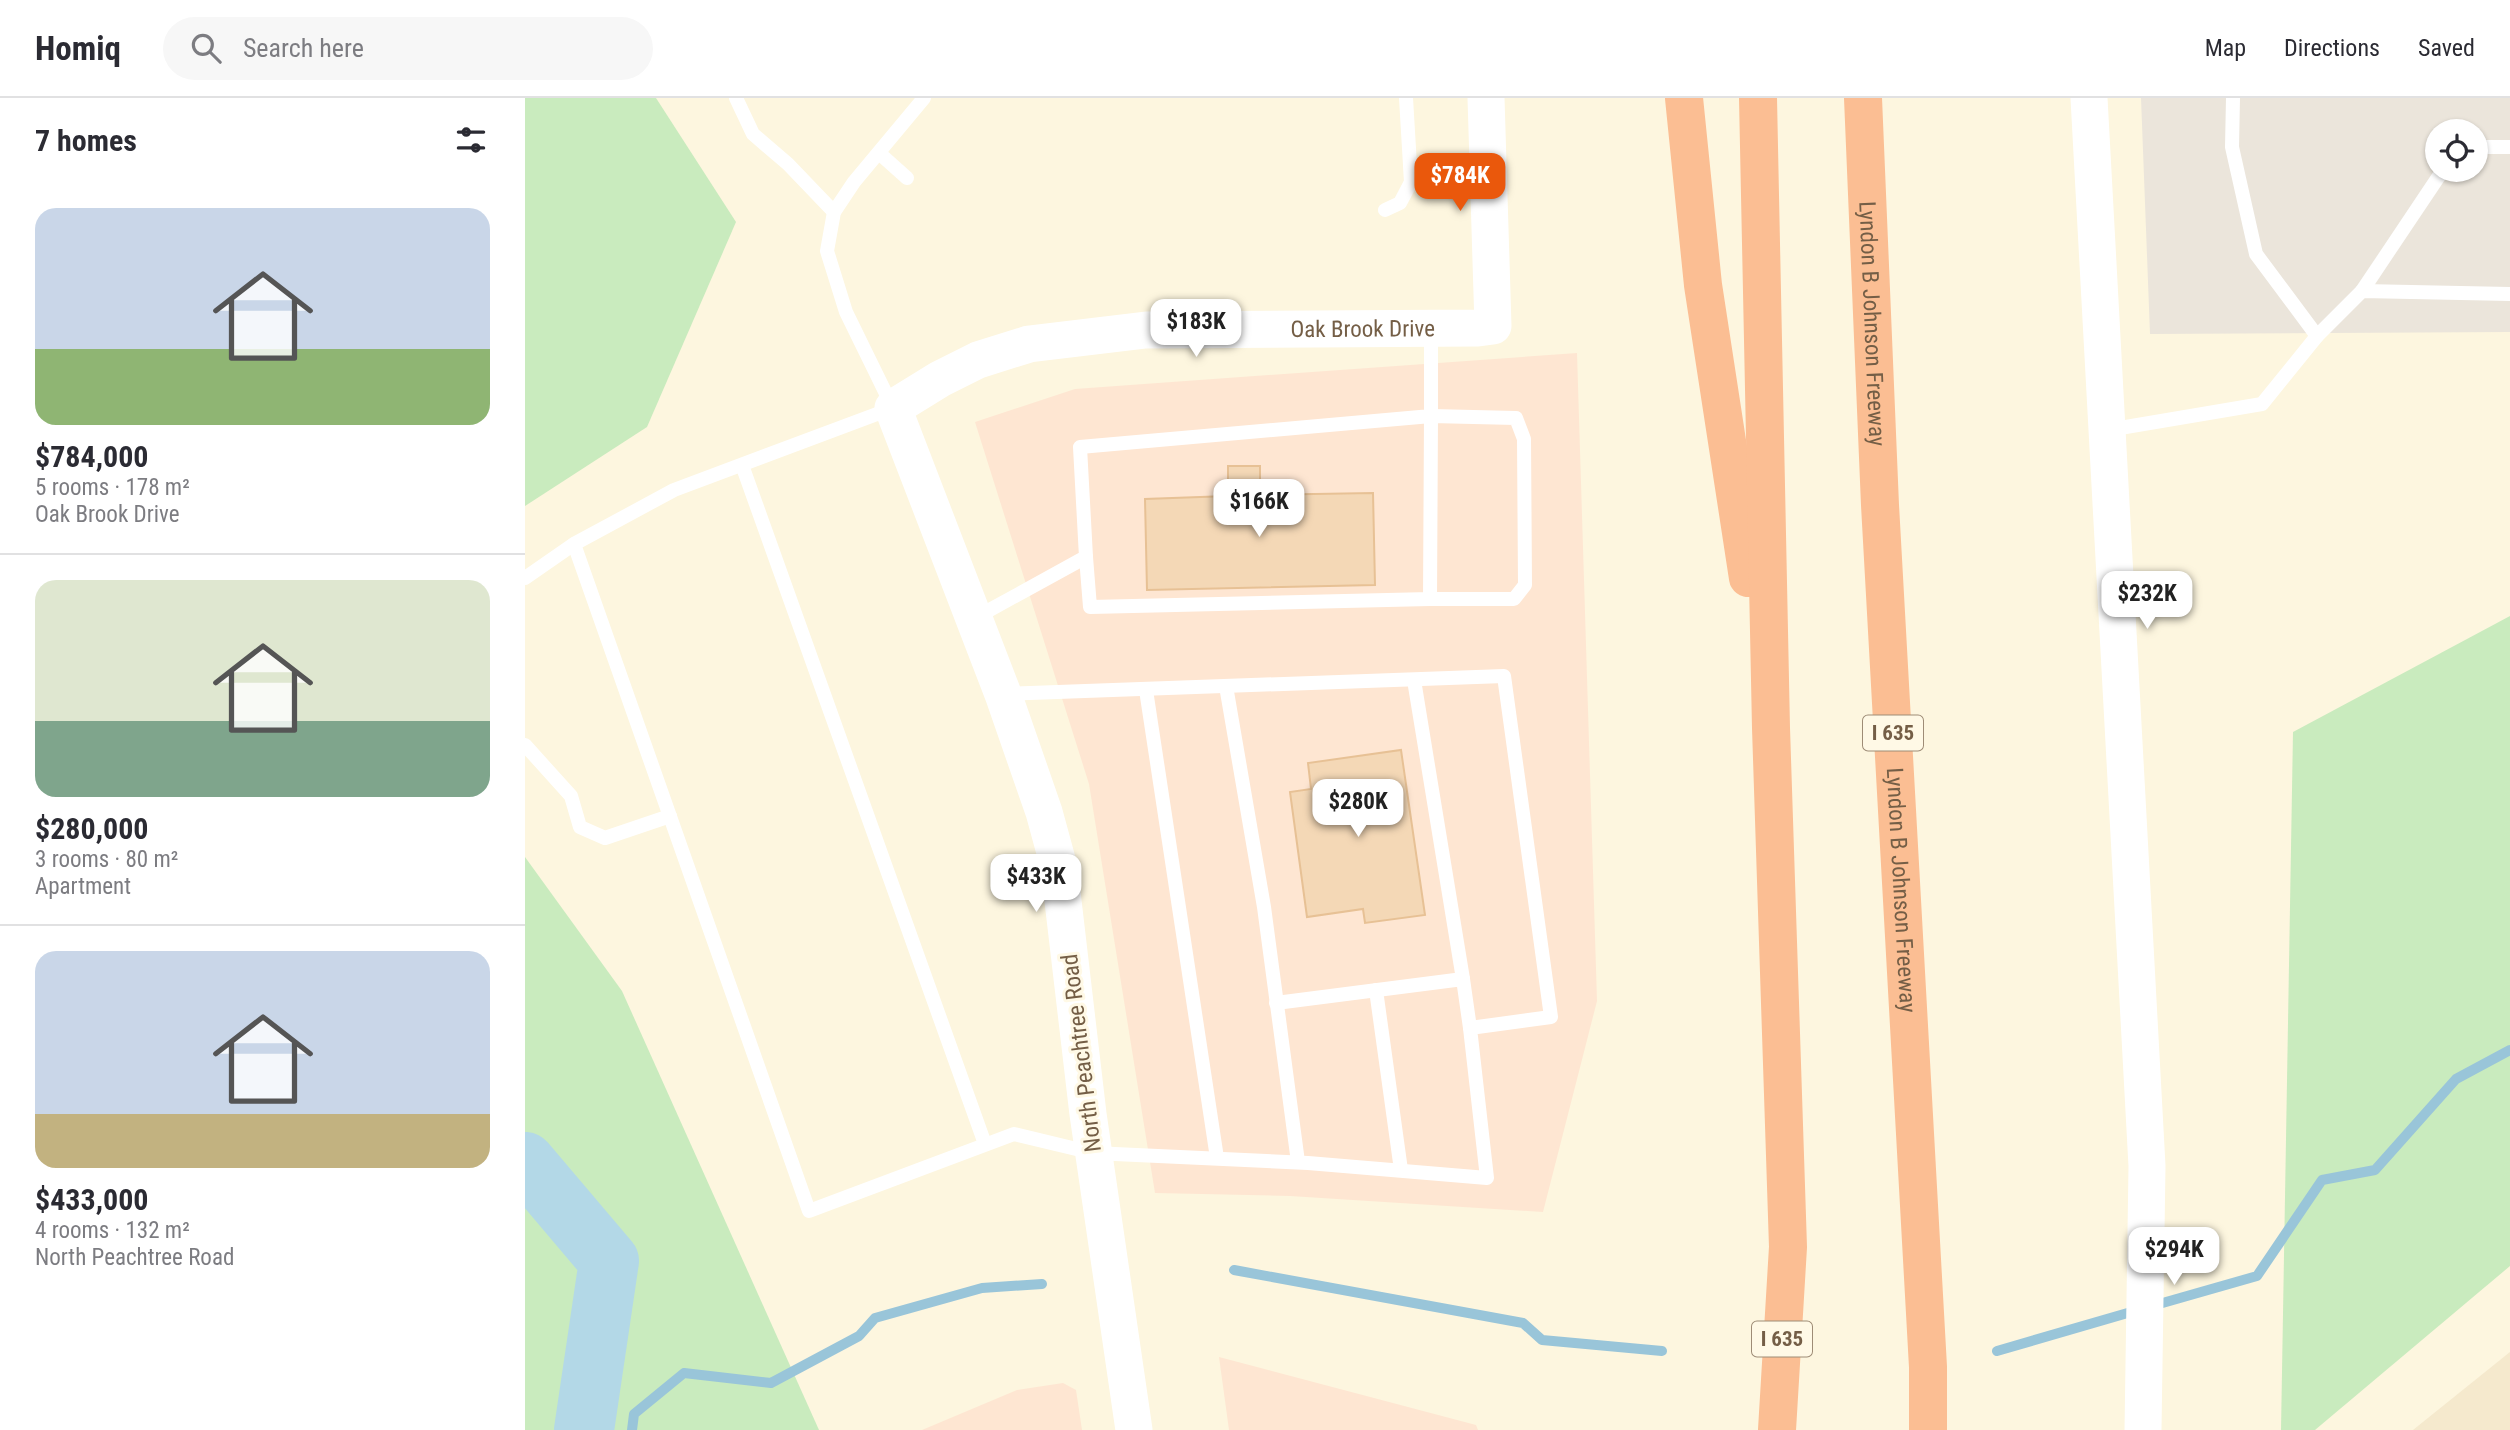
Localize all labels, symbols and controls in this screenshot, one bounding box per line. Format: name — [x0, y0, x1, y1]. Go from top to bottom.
search box — [163, 17, 653, 80]
text: Homiq — [35, 29, 121, 68]
icon: search — [187, 29, 225, 67]
text: Search here — [243, 33, 364, 63]
text: Map — [2205, 34, 2246, 62]
text: Directions — [2284, 34, 2380, 62]
text: Saved — [2418, 34, 2475, 62]
map controls — [2425, 119, 2488, 182]
button: locate — [2425, 119, 2488, 182]
icon: filters — [452, 121, 490, 159]
text: 7 homes — [35, 123, 137, 158]
pin: $784K — [1411, 153, 1509, 213]
text: $784K — [1430, 162, 1490, 189]
street label: Lyndon B Johnson Freeway — [1853, 201, 1891, 447]
icon: home — [200, 253, 326, 379]
pin: $183K — [1147, 300, 1245, 359]
text: $183K — [1166, 308, 1226, 335]
street label: Oak Brook Drive — [1290, 315, 1435, 343]
text: $784,000 — [35, 439, 148, 474]
text: 5 rooms · 178 m² — [35, 474, 190, 501]
pin: $166K — [1210, 480, 1308, 539]
text: $166K — [1229, 488, 1289, 515]
text: Oak Brook Drive — [35, 501, 179, 528]
pin: $232K — [2098, 572, 2196, 631]
text: $232K — [2117, 580, 2177, 607]
icon: home — [200, 625, 326, 751]
road number: I 635 — [1863, 716, 1923, 750]
street label: Lyndon B Johnson Freeway — [1881, 767, 1921, 1014]
pin: $280K — [1309, 780, 1407, 839]
text: $280K — [1328, 788, 1388, 815]
text: $280,000 — [35, 811, 148, 846]
text: 3 rooms · 80 m² — [35, 846, 178, 873]
pin: $433K — [987, 854, 1085, 914]
text: $433K — [1006, 863, 1066, 890]
text: Apartment — [35, 873, 131, 900]
street label: North Peachtree Road — [1056, 952, 1107, 1153]
icon: home — [200, 996, 326, 1122]
text: $433,000 — [35, 1182, 148, 1217]
text: 4 rooms · 132 m² — [35, 1217, 190, 1244]
pin: $294K — [2125, 1228, 2223, 1287]
text: $294K — [2144, 1236, 2204, 1263]
text: North Peachtree Road — [35, 1244, 234, 1271]
road number: I 635 — [1752, 1322, 1812, 1356]

